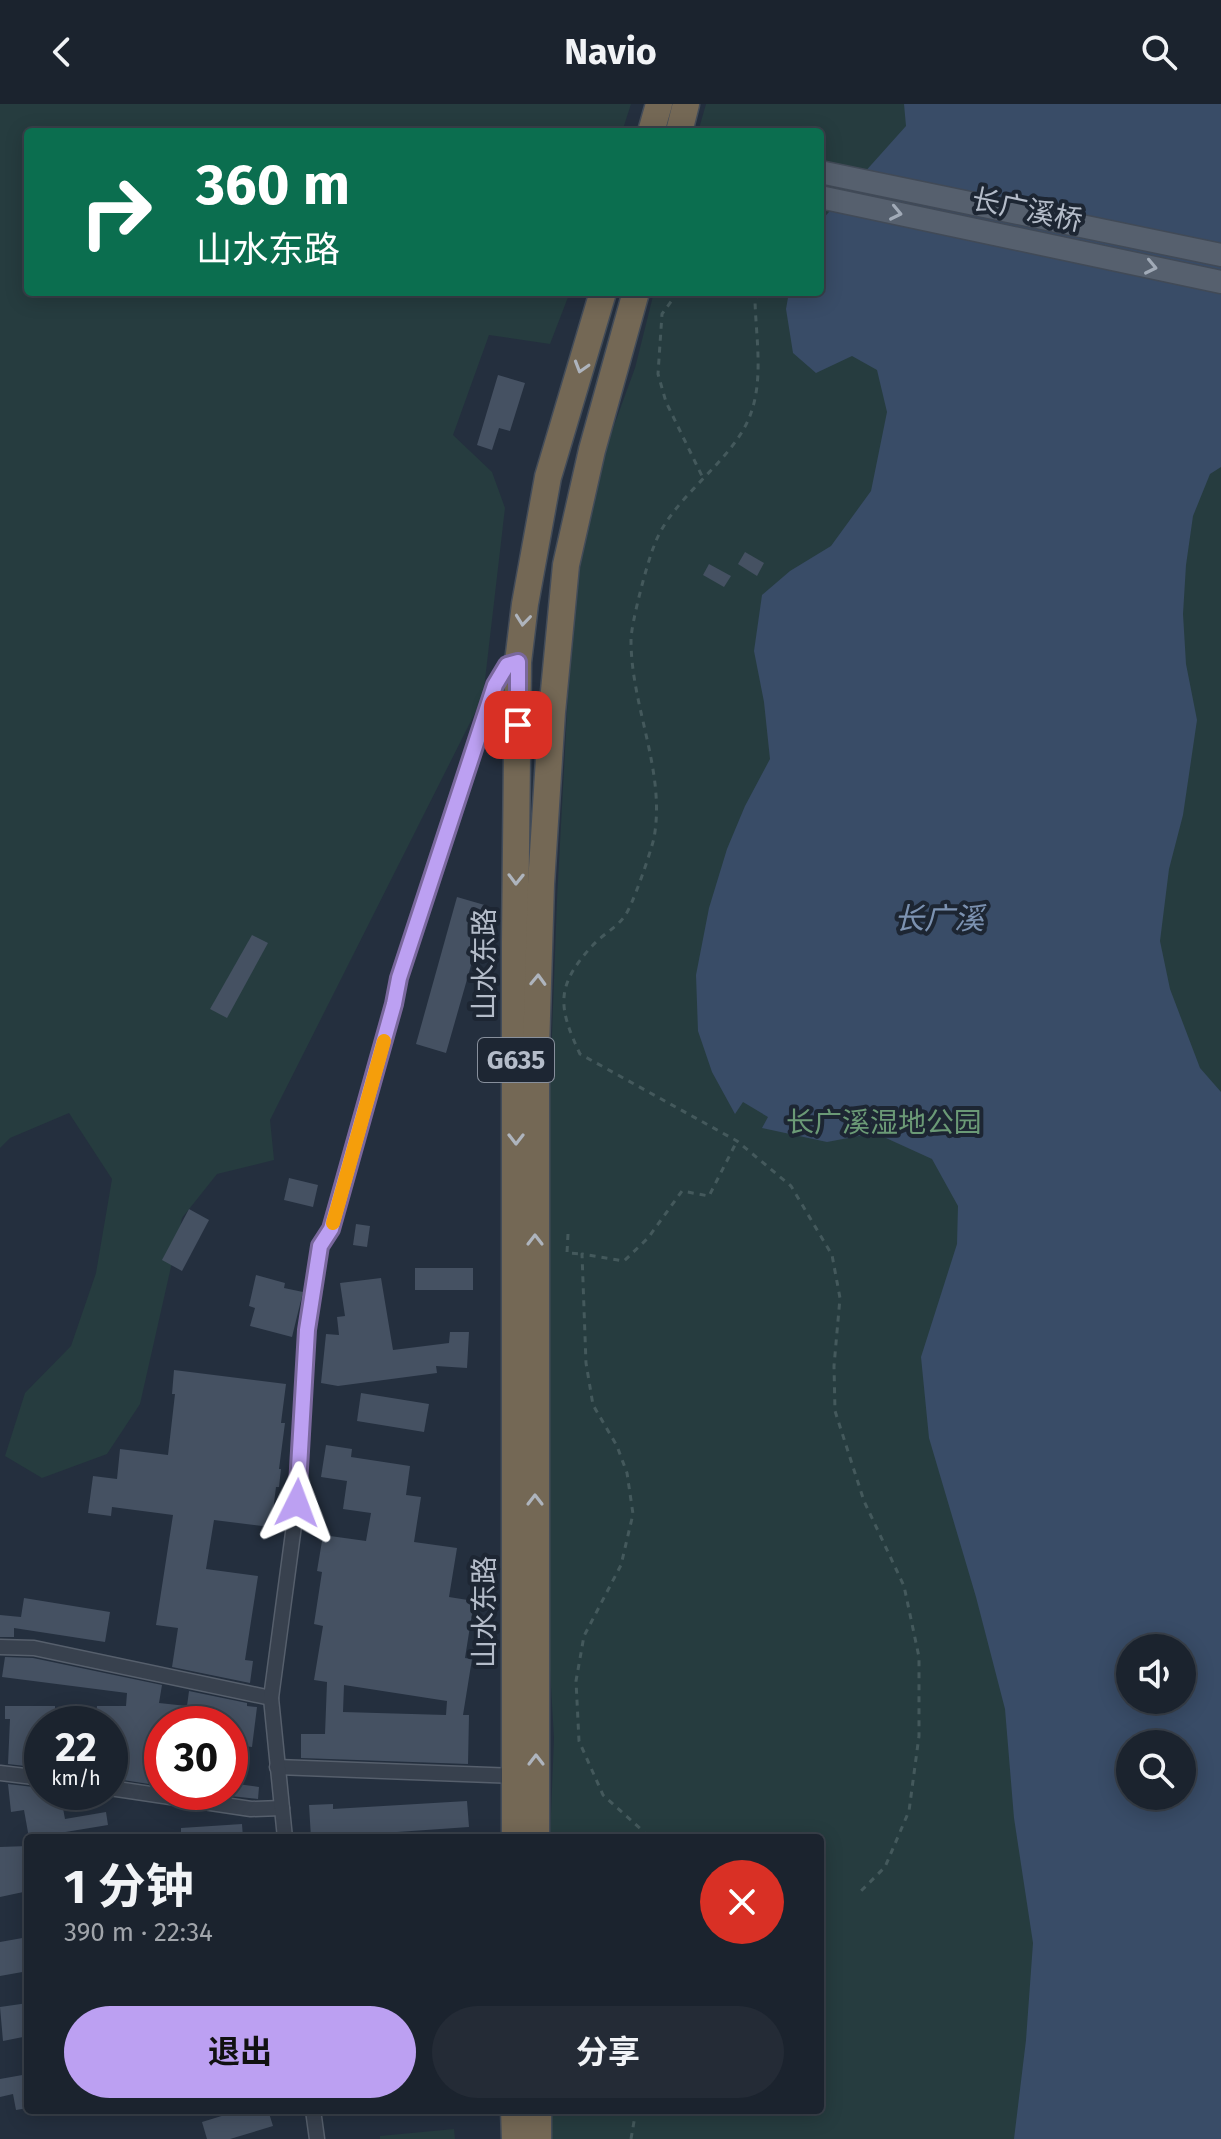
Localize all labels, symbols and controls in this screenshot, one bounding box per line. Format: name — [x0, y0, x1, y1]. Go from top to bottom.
icon: back — [40, 30, 84, 74]
text: Navio — [564, 30, 657, 74]
icon: search — [1137, 30, 1181, 74]
text: 360 m — [196, 152, 350, 219]
icon: right — [64, 160, 168, 264]
street label: 长广溪桥 — [969, 182, 1085, 238]
one-way arrow — [889, 204, 903, 221]
text: 山水东路 — [196, 228, 340, 272]
one-way arrow — [1143, 258, 1157, 275]
one-way arrow — [574, 359, 590, 373]
one-way arrow — [514, 614, 531, 627]
pin — [484, 691, 552, 759]
icon: arrive — [496, 703, 540, 747]
one-way arrow — [507, 873, 525, 886]
water label: 长广溪 — [894, 901, 987, 937]
street label: 山水东路 — [468, 908, 501, 1020]
one-way arrow — [529, 973, 547, 986]
road number: G635 — [478, 1038, 554, 1082]
park label: 长广溪湿地公园 — [786, 1106, 982, 1139]
one-way arrow — [507, 1133, 525, 1146]
one-way arrow — [526, 1233, 544, 1246]
position arrow — [255, 1461, 339, 1545]
one-way arrow — [526, 1493, 544, 1506]
street label: 山水东路 — [468, 1556, 501, 1668]
map controls — [1116, 1634, 1196, 1810]
button: sound — [1116, 1634, 1196, 1714]
speed limit sign: 30 — [144, 1706, 248, 1810]
text: 22 — [55, 1724, 97, 1772]
button: search — [1116, 1730, 1196, 1810]
one-way arrow — [527, 1753, 545, 1766]
text: km/h — [51, 1766, 101, 1790]
text: 1 分钟 — [64, 1858, 194, 1916]
button: close — [700, 1860, 784, 1944]
text: 390 m · 22:34 — [64, 1917, 213, 1948]
button: 退出 — [64, 2006, 416, 2098]
button: 分享 — [432, 2006, 784, 2098]

